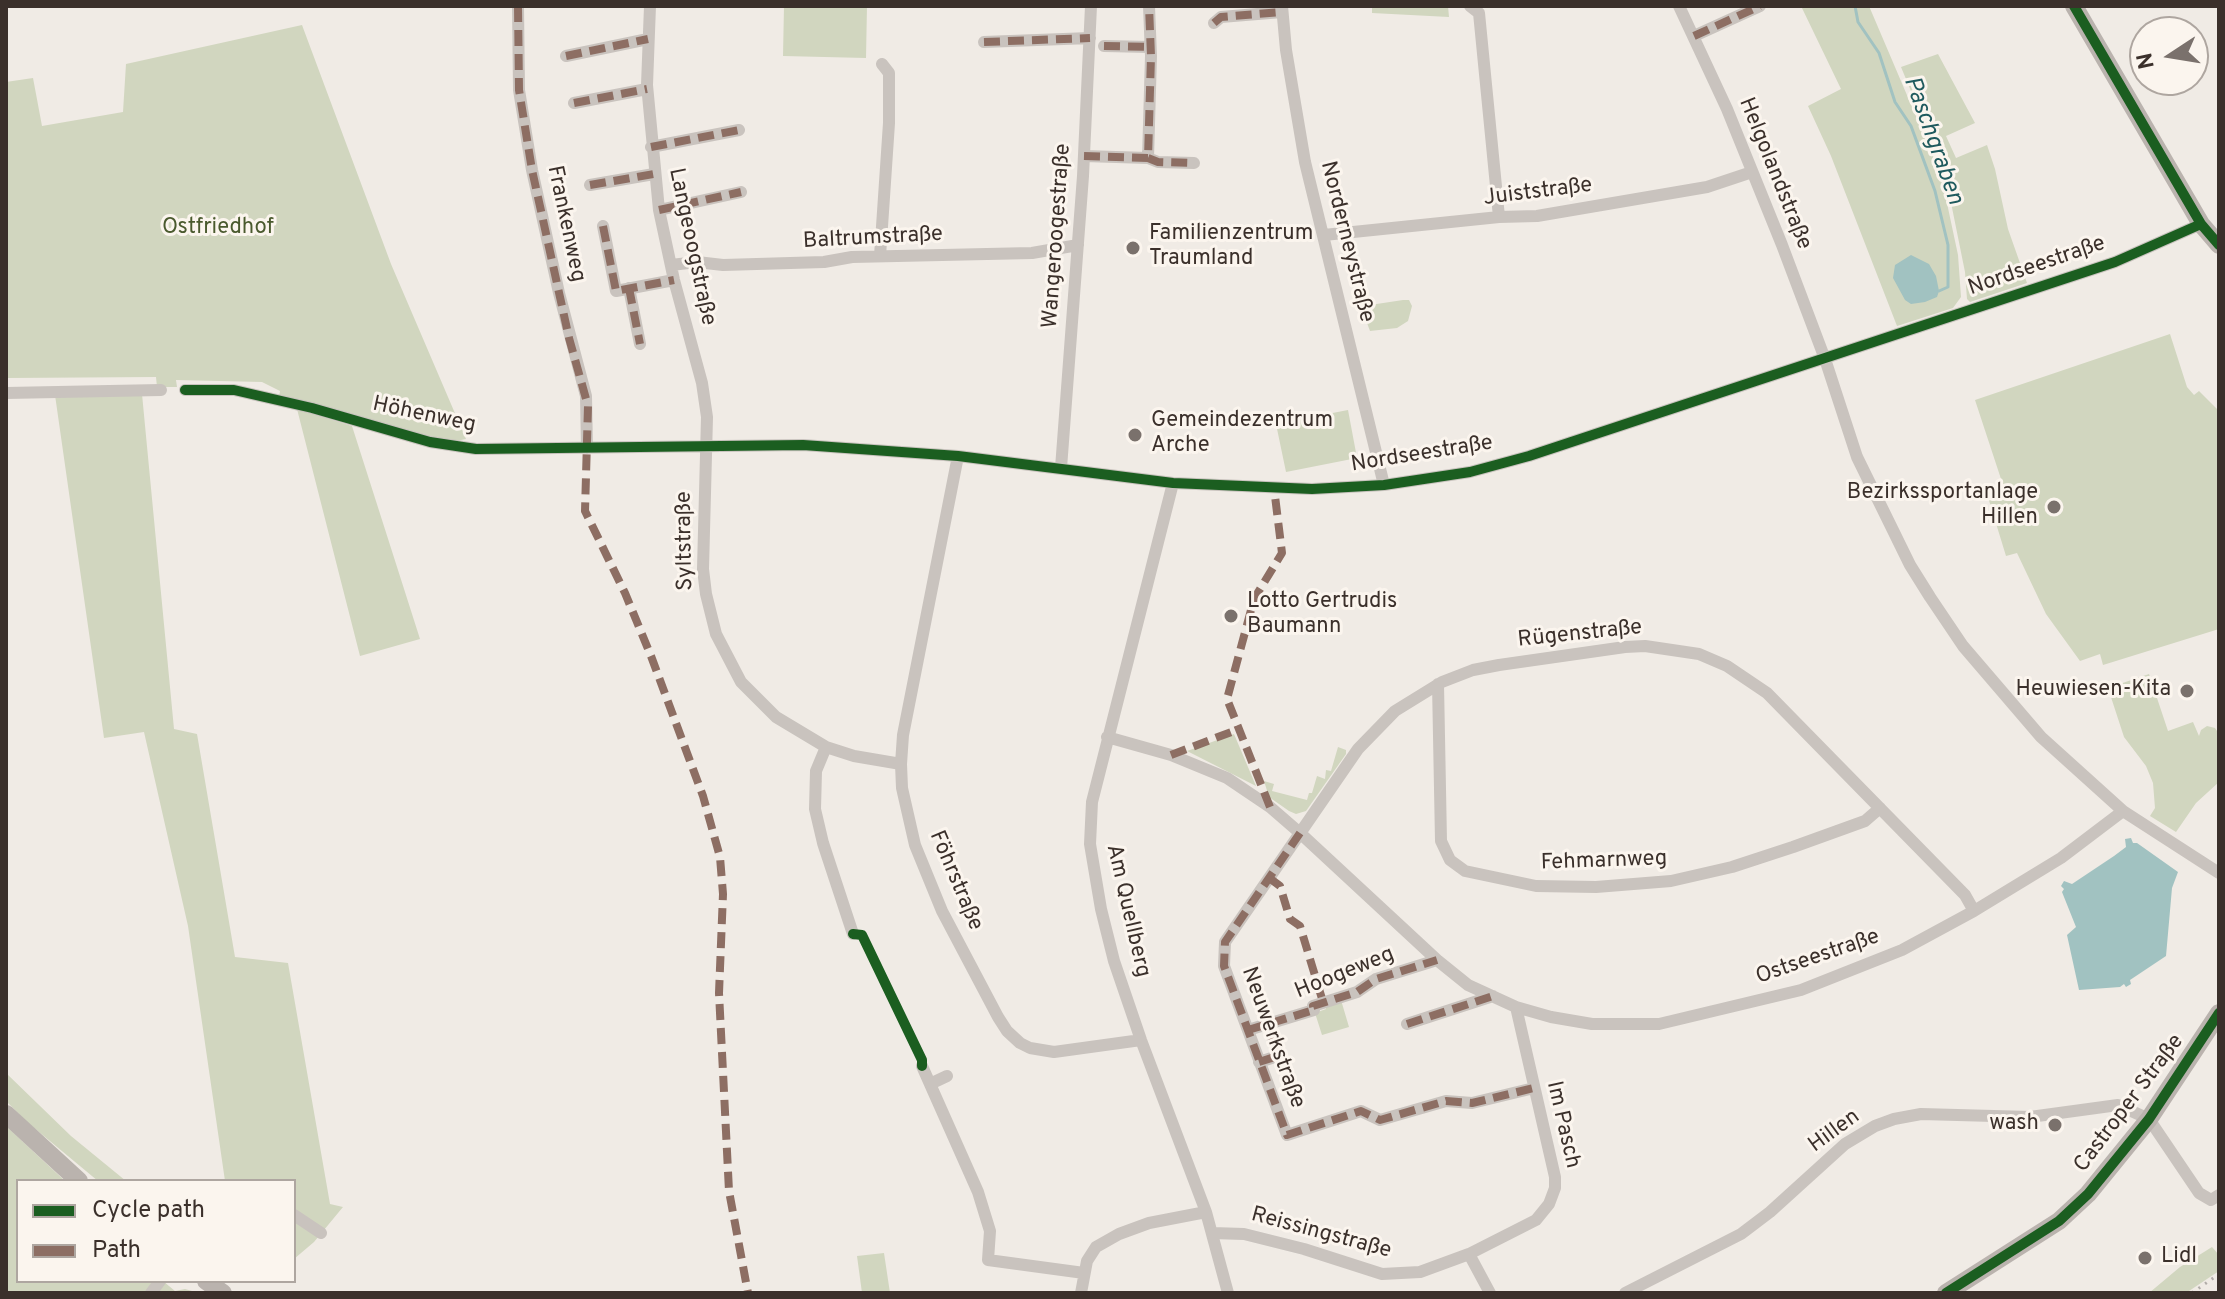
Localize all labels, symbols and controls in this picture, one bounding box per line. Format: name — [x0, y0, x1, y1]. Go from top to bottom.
north arrow — [2129, 16, 2209, 96]
text: N — [2132, 50, 2162, 71]
water label: Paschgraben — [1895, 73, 1969, 209]
street label: Helgolandstraße — [1732, 94, 1816, 254]
street label: Wangeroogestraße — [1038, 143, 1078, 329]
street label: Norderneystraße — [1313, 159, 1379, 325]
street label: Frankenweg — [540, 163, 590, 285]
street label: Langeoogstraße — [661, 166, 721, 328]
street label: Juiststraße — [1482, 173, 1594, 213]
park label: Ostfriedhof — [162, 216, 274, 242]
street label: Baltrumstraße — [802, 222, 944, 256]
place label: Familienzentrum Traumland — [1149, 222, 1313, 274]
street label: Nordseestraße — [1965, 231, 2109, 303]
marker: Familienzentrum Traumland — [1124, 239, 1142, 257]
street label: Höhenweg — [370, 392, 478, 440]
place label: Gemeindezentrum Arche — [1151, 409, 1333, 460]
marker: Gemeindezentrum Arche — [1126, 426, 1144, 444]
street label: Nordseestraße — [1349, 431, 1495, 479]
place label: Bezirkssportanlage Hillen — [1847, 481, 2038, 532]
street label: Syltstraße — [672, 491, 700, 591]
marker: Bezirkssportanlage Hillen — [2045, 498, 2063, 516]
place label: Lotto Gertrudis Baumann — [1247, 590, 1397, 642]
marker: Lotto Gertrudis Baumann — [1222, 607, 1240, 625]
street label: Rügenstraße — [1516, 615, 1644, 655]
place label: Heuwiesen-Kita — [2016, 678, 2171, 704]
marker: Heuwiesen-Kita — [2178, 682, 2196, 700]
street label: Föhrstraße — [922, 827, 988, 935]
street label: Am Quellberg — [1099, 842, 1155, 980]
street label: Fehmarnweg — [1540, 847, 1668, 877]
street label: Ostseestraße — [1753, 925, 1883, 991]
street label: Hoogeweg — [1292, 942, 1398, 1006]
street label: Neuwerkstraße — [1234, 964, 1310, 1112]
street label: Castroper Straße — [2069, 1030, 2191, 1178]
street label: Im Pasch — [1539, 1079, 1585, 1171]
street label: Hillen — [1804, 1105, 1866, 1159]
place label: wash — [1989, 1112, 2039, 1138]
marker: wash — [2046, 1116, 2064, 1134]
legend — [16, 1179, 296, 1283]
text: Cycle path — [92, 1196, 205, 1226]
street label: Reissingstraße — [1248, 1203, 1394, 1265]
text: Path — [92, 1236, 141, 1266]
place label: Lidl — [2161, 1245, 2197, 1271]
marker: Lidl — [2136, 1249, 2154, 1267]

